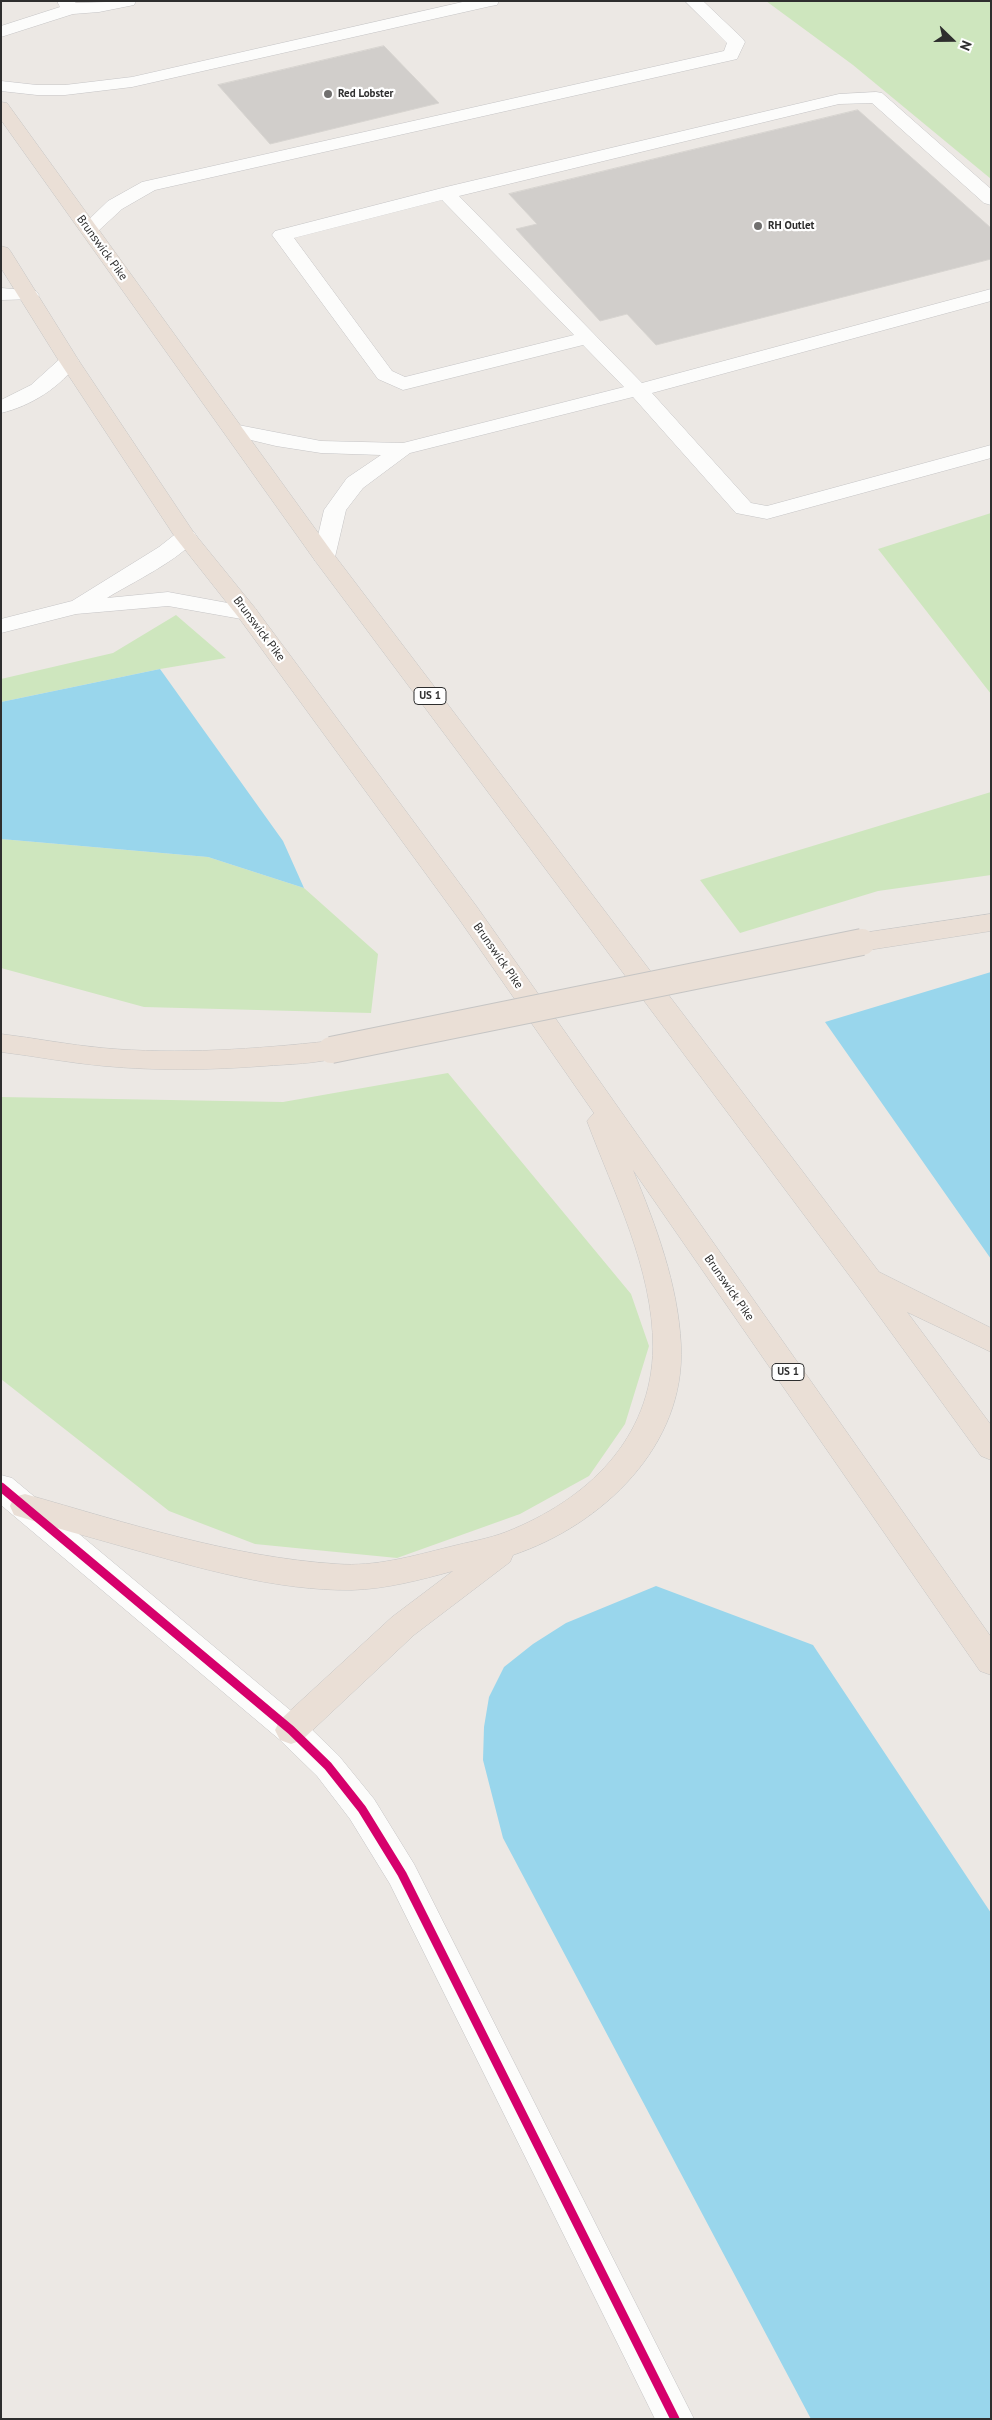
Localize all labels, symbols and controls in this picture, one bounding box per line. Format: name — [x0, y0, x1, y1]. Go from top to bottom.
north arrow — [927, 15, 977, 65]
text: N — [956, 38, 976, 53]
place label: Red Lobster — [338, 87, 393, 101]
marker: Red Lobster — [322, 88, 334, 100]
street label: Brunswick Pike — [73, 213, 131, 283]
place label: RH Outlet — [768, 219, 814, 233]
marker: RH Outlet — [752, 220, 764, 232]
street label: Brunswick Pike — [230, 594, 288, 664]
road number: US 1 — [414, 688, 446, 704]
street label: Brunswick Pike — [470, 920, 526, 992]
street label: Brunswick Pike — [701, 1252, 757, 1324]
road number: US 1 — [772, 1364, 804, 1380]

